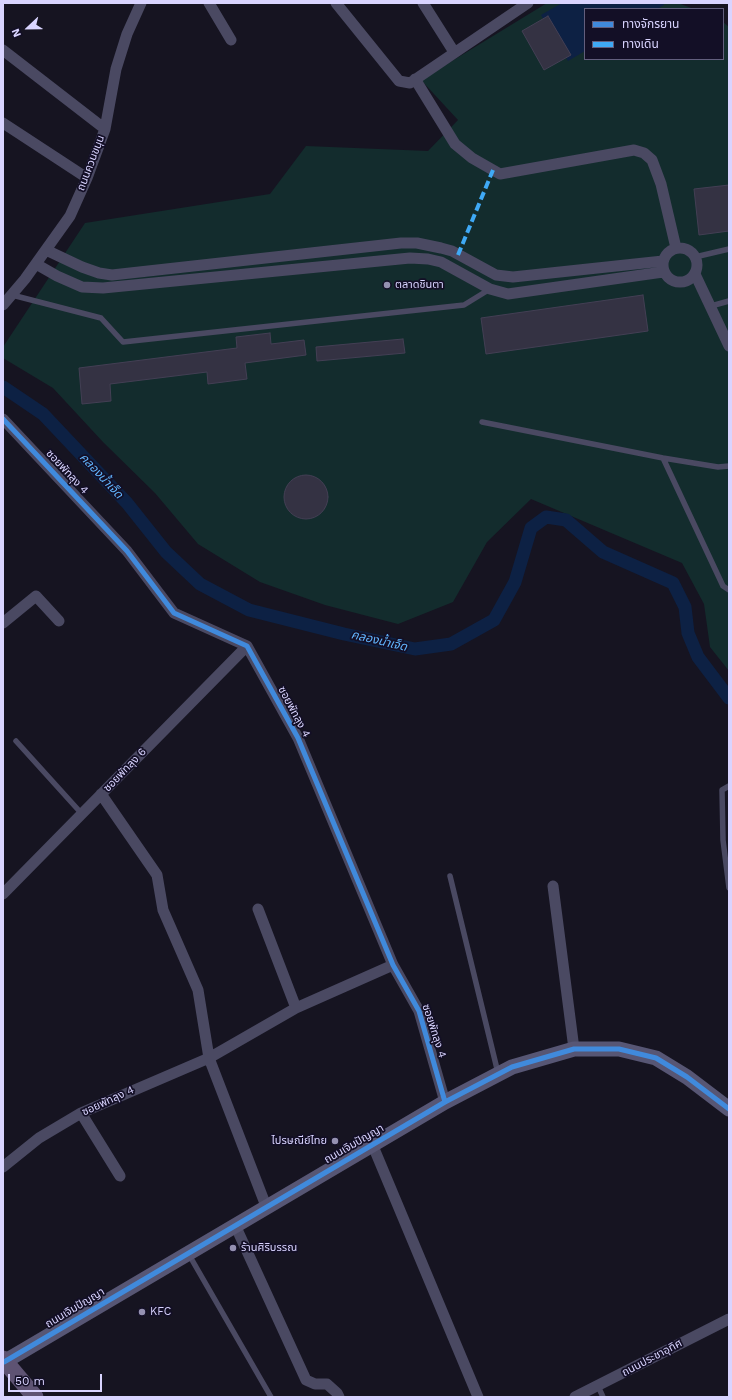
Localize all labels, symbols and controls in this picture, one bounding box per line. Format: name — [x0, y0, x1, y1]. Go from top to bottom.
north arrow — [8, 8, 48, 48]
legend — [584, 8, 724, 60]
text: ทางจักรยาน — [622, 17, 679, 31]
text: N — [9, 26, 24, 39]
text: ทางเดิน — [622, 37, 659, 51]
street label: ถนนควนขนุน — [74, 133, 108, 193]
place label: ตลาดชินตา — [395, 278, 444, 292]
marker: ตลาดชินตา — [382, 280, 392, 290]
street label: ซอยพัทลุง 4 — [43, 447, 91, 497]
water label: คลองน้ำเจ็ด — [76, 450, 126, 502]
water label: คลองน้ำเจ็ด — [350, 628, 408, 654]
street label: ซอยพัทลุง 4 — [275, 684, 313, 740]
street label: ซอยพัทลุง 6 — [101, 745, 149, 795]
street label: ซอยพัทลุง 4 — [419, 1002, 449, 1060]
street label: ซอยพัทลุง 4 — [80, 1083, 136, 1119]
street label: ถนนเจิมปัญญา — [322, 1122, 386, 1166]
place label: ไปรษณีย์ไทย — [272, 1134, 327, 1148]
marker: ไปรษณีย์ไทย — [330, 1136, 340, 1146]
place label: ร้านศิริบรรณ — [241, 1241, 297, 1255]
marker: ร้านศิริบรรณ — [228, 1243, 238, 1253]
street label: ถนนเจิมปัญญา — [43, 1285, 107, 1331]
place label: KFC — [150, 1305, 171, 1319]
marker: KFC — [137, 1307, 147, 1317]
street label: ถนนประชาอุทิศ — [620, 1337, 684, 1379]
scale bar — [10, 1366, 104, 1392]
text: 50 m — [15, 1374, 45, 1388]

